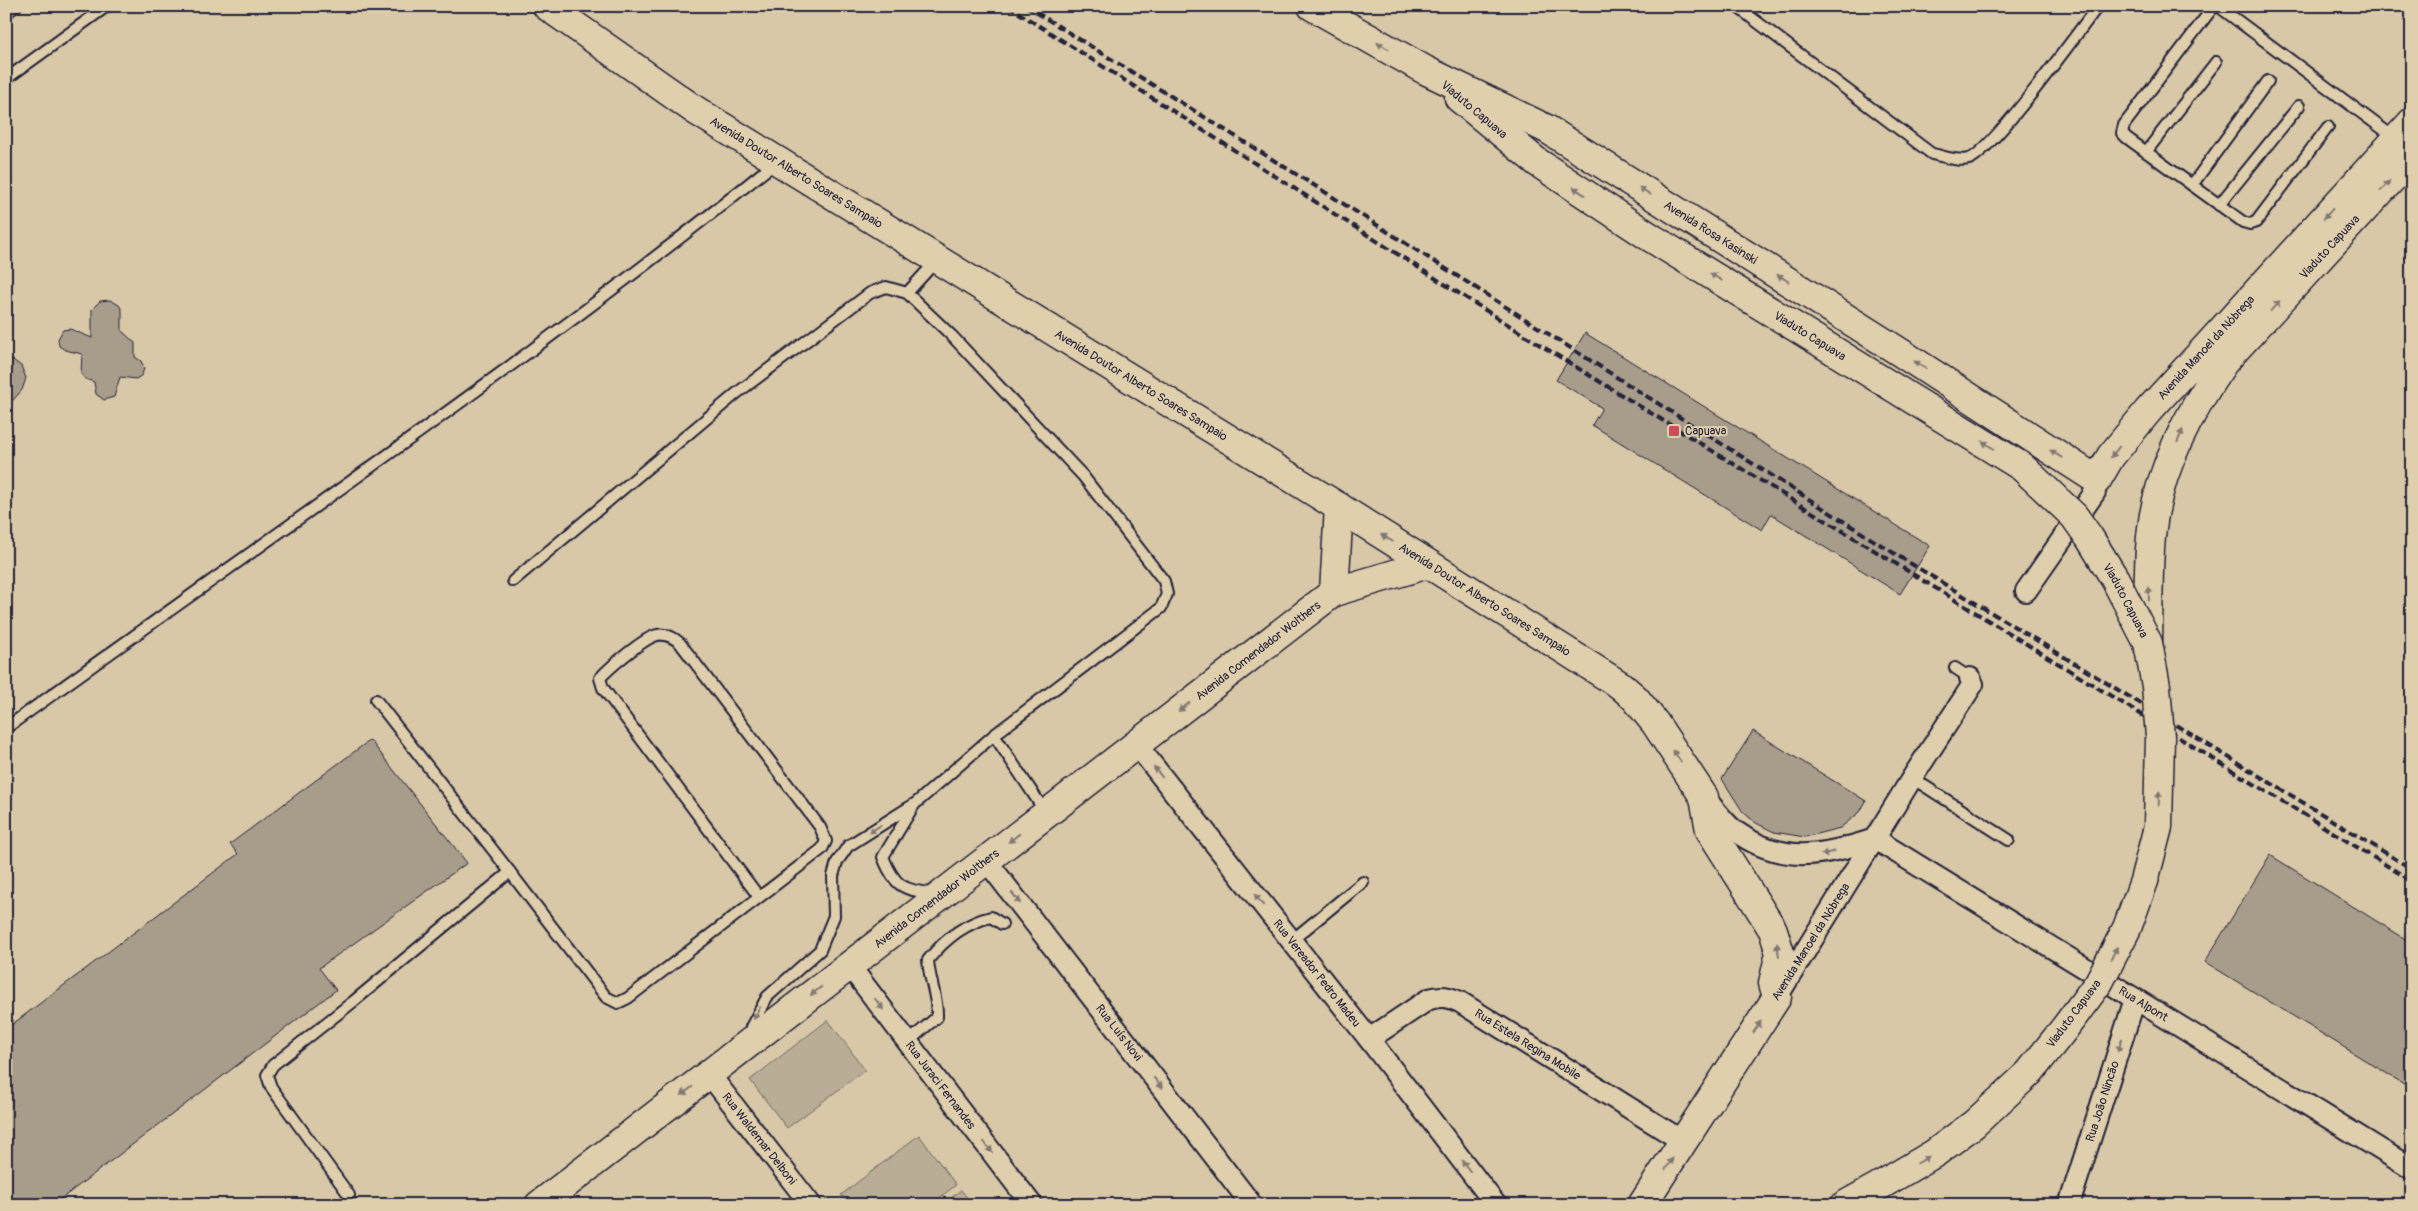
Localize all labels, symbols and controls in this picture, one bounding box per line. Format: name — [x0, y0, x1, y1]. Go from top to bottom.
one-way arrow — [1376, 42, 1390, 50]
street label: Viaduto Capuava — [1438, 78, 1511, 142]
street label: Avenida Doutor Alberto Soares Sampaio — [707, 114, 886, 232]
one-way arrow — [2379, 180, 2391, 192]
one-way arrow — [1573, 186, 1586, 196]
one-way arrow — [1639, 186, 1652, 196]
street label: Avenida Rosa Kasinski — [1661, 197, 1760, 268]
one-way arrow — [2322, 207, 2334, 219]
street label: Viaduto Capuava — [2296, 211, 2363, 282]
one-way arrow — [1709, 273, 1722, 282]
one-way arrow — [1776, 273, 1789, 282]
street label: Avenida Manoel da Nóbrega — [2155, 292, 2258, 403]
one-way arrow — [2269, 300, 2281, 312]
street label: Viaduto Capuava — [1771, 308, 1849, 364]
street label: Avenida Doutor Alberto Soares Sampaio — [1052, 326, 1231, 444]
one-way arrow — [1913, 360, 1926, 370]
marker: Capuava — [1667, 424, 1681, 438]
place label: Capuava — [1685, 424, 1727, 439]
one-way arrow — [2177, 429, 2185, 443]
one-way arrow — [1982, 440, 1995, 450]
one-way arrow — [2110, 446, 2120, 459]
one-way arrow — [2049, 449, 2063, 458]
one-way arrow — [1380, 533, 1393, 542]
street label: Avenida Doutor Alberto Soares Sampaio — [1396, 540, 1574, 660]
street label: Viaduto Capuava — [2100, 561, 2152, 641]
one-way arrow — [2145, 586, 2153, 602]
street label: Avenida Comendador Wolthers — [1193, 597, 1324, 704]
one-way arrow — [1177, 702, 1191, 712]
one-way arrow — [1673, 749, 1682, 763]
one-way arrow — [1153, 765, 1163, 779]
one-way arrow — [2155, 790, 2163, 806]
one-way arrow — [868, 824, 881, 833]
one-way arrow — [1008, 833, 1021, 844]
street label: Avenida Comendador Wolthers — [871, 845, 1003, 951]
one-way arrow — [1821, 849, 1836, 857]
street label: Avenida Manoel da Nóbrega — [1769, 880, 1854, 1004]
one-way arrow — [1011, 891, 1021, 905]
one-way arrow — [1253, 894, 1264, 907]
street label: Rua Vereador Pedro Madeu — [1270, 916, 1364, 1030]
one-way arrow — [1774, 941, 1782, 957]
one-way arrow — [2110, 946, 2118, 960]
street label: Viaduto Capuava — [2043, 976, 2105, 1051]
street label: Rua Alpont — [2116, 983, 2171, 1025]
one-way arrow — [810, 985, 823, 996]
one-way arrow — [873, 997, 884, 1010]
street label: Rua Luís Novi — [1093, 1001, 1146, 1064]
street label: Rua Estela Regina Mobile — [1472, 1005, 1584, 1083]
one-way arrow — [753, 1006, 761, 1021]
one-way arrow — [1752, 1021, 1762, 1034]
street label: Rua Juraci Fernandes — [902, 1038, 979, 1133]
one-way arrow — [2116, 1038, 2124, 1053]
street label: Rua João Nincão — [2082, 1058, 2122, 1144]
one-way arrow — [1152, 1076, 1163, 1089]
one-way arrow — [681, 1085, 694, 1096]
street label: Rua Waldemar Delboni — [719, 1090, 800, 1188]
one-way arrow — [982, 1140, 993, 1153]
one-way arrow — [1917, 1155, 1930, 1164]
one-way arrow — [1664, 1157, 1674, 1171]
one-way arrow — [1461, 1160, 1472, 1173]

